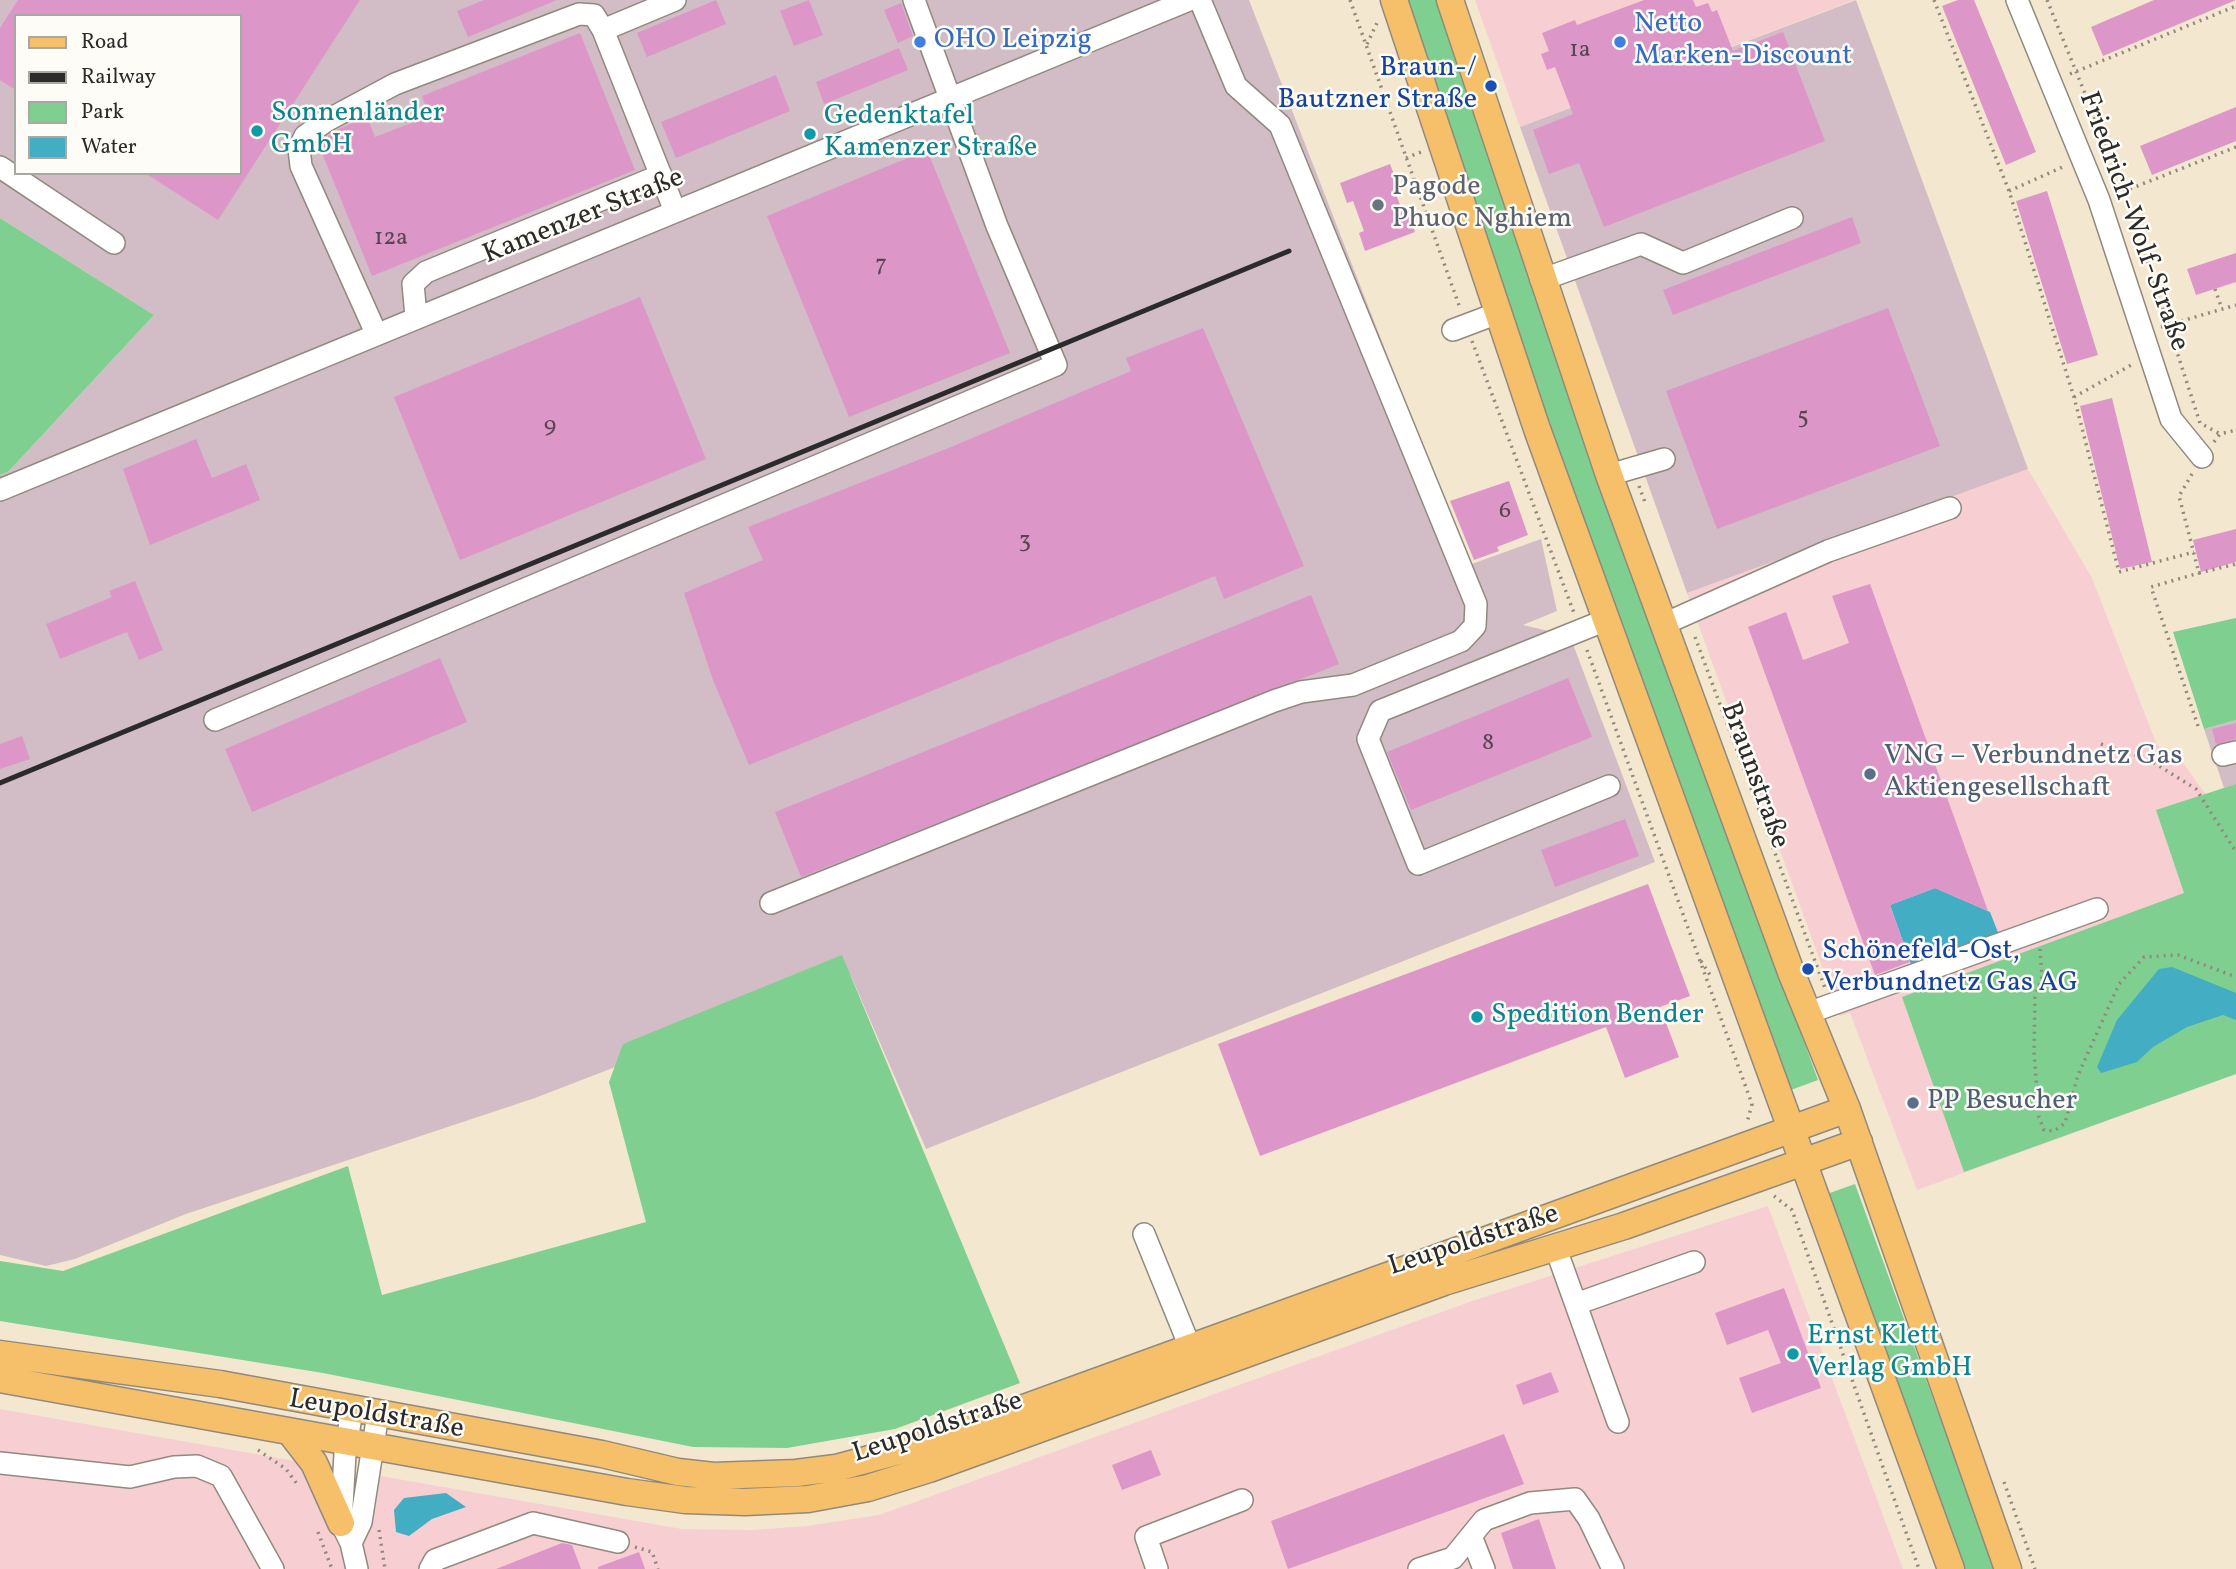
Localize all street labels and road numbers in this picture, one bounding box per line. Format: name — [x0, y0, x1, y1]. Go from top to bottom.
street label: Friedrich-Wolf-Straße — [2069, 88, 2195, 356]
street label: Kamenzer Straße — [479, 162, 689, 274]
street label: Braunstraße — [1711, 698, 1795, 854]
street label: Leupoldstraße — [1385, 1199, 1563, 1285]
street label: Leupoldstraße — [286, 1384, 466, 1448]
street label: Leupoldstraße — [849, 1386, 1027, 1472]

